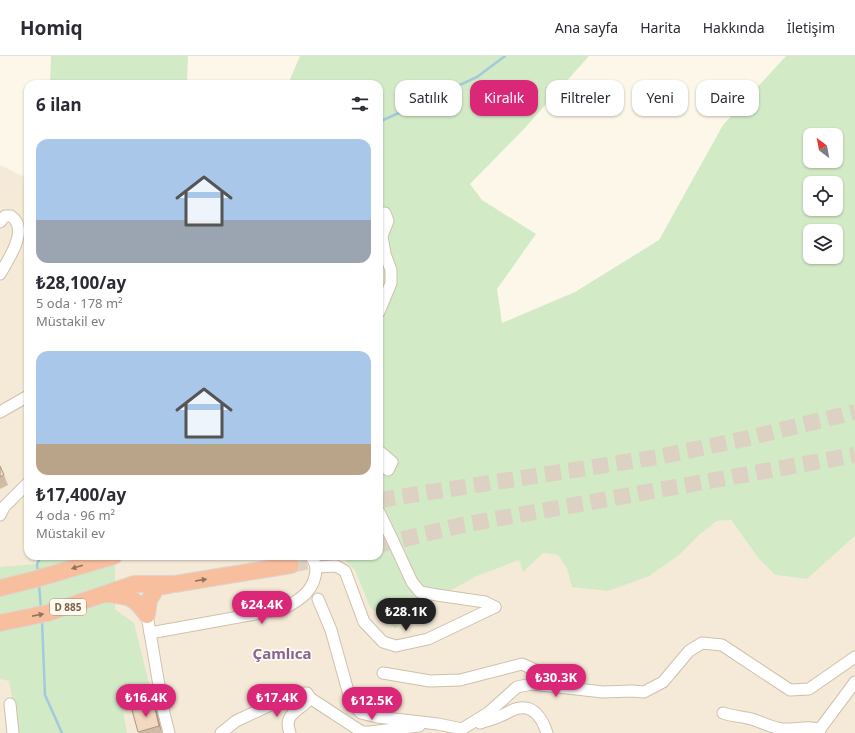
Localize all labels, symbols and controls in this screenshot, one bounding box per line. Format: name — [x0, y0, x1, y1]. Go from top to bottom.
text: Homiq — [20, 15, 83, 41]
text: Ana sayfa — [555, 18, 618, 37]
text: Harita — [640, 18, 681, 37]
text: Hakkında — [703, 18, 765, 37]
text: İletişim — [787, 18, 835, 37]
chip: Satılık — [395, 80, 462, 116]
chip: Kiralık — [470, 80, 538, 116]
chip: Filtreler — [546, 80, 624, 116]
chip: Yeni — [632, 80, 688, 116]
chip: Daire — [696, 80, 759, 116]
text: 6 ilan — [36, 93, 82, 116]
icon: filters — [349, 93, 371, 115]
north arrow — [803, 128, 843, 168]
map controls — [803, 128, 843, 264]
icon: home — [168, 165, 240, 237]
button: locate — [803, 176, 843, 216]
button: layers — [803, 224, 843, 264]
text: ₺28,100/ay — [36, 271, 126, 294]
text: 5 oda · 178 m² — [36, 294, 123, 312]
text: Müstakil ev — [36, 312, 105, 330]
icon: home — [168, 377, 240, 449]
text: ₺17,400/ay — [36, 483, 126, 506]
text: 4 oda · 96 m² — [36, 506, 115, 524]
text: Müstakil ev — [36, 524, 105, 542]
one-way arrow — [70, 564, 82, 570]
one-way arrow — [195, 577, 207, 583]
pin: ₺24.4K — [229, 591, 295, 625]
text: ₺24.4K — [241, 595, 283, 613]
pin: ₺28.1K — [373, 598, 439, 632]
road number: D 885 — [50, 599, 86, 615]
text: ₺28.1K — [385, 602, 427, 620]
one-way arrow — [32, 612, 44, 618]
district label: Çamlıca — [253, 643, 311, 663]
pin: ₺30.3K — [523, 664, 589, 698]
text: ₺30.3K — [535, 668, 577, 686]
pin: ₺16.4K — [113, 684, 179, 718]
pin: ₺17.4K — [244, 684, 310, 718]
pin: ₺12.5K — [339, 687, 405, 721]
text: ₺16.4K — [125, 688, 167, 706]
text: ₺17.4K — [256, 688, 298, 706]
text: ₺12.5K — [351, 691, 393, 709]

